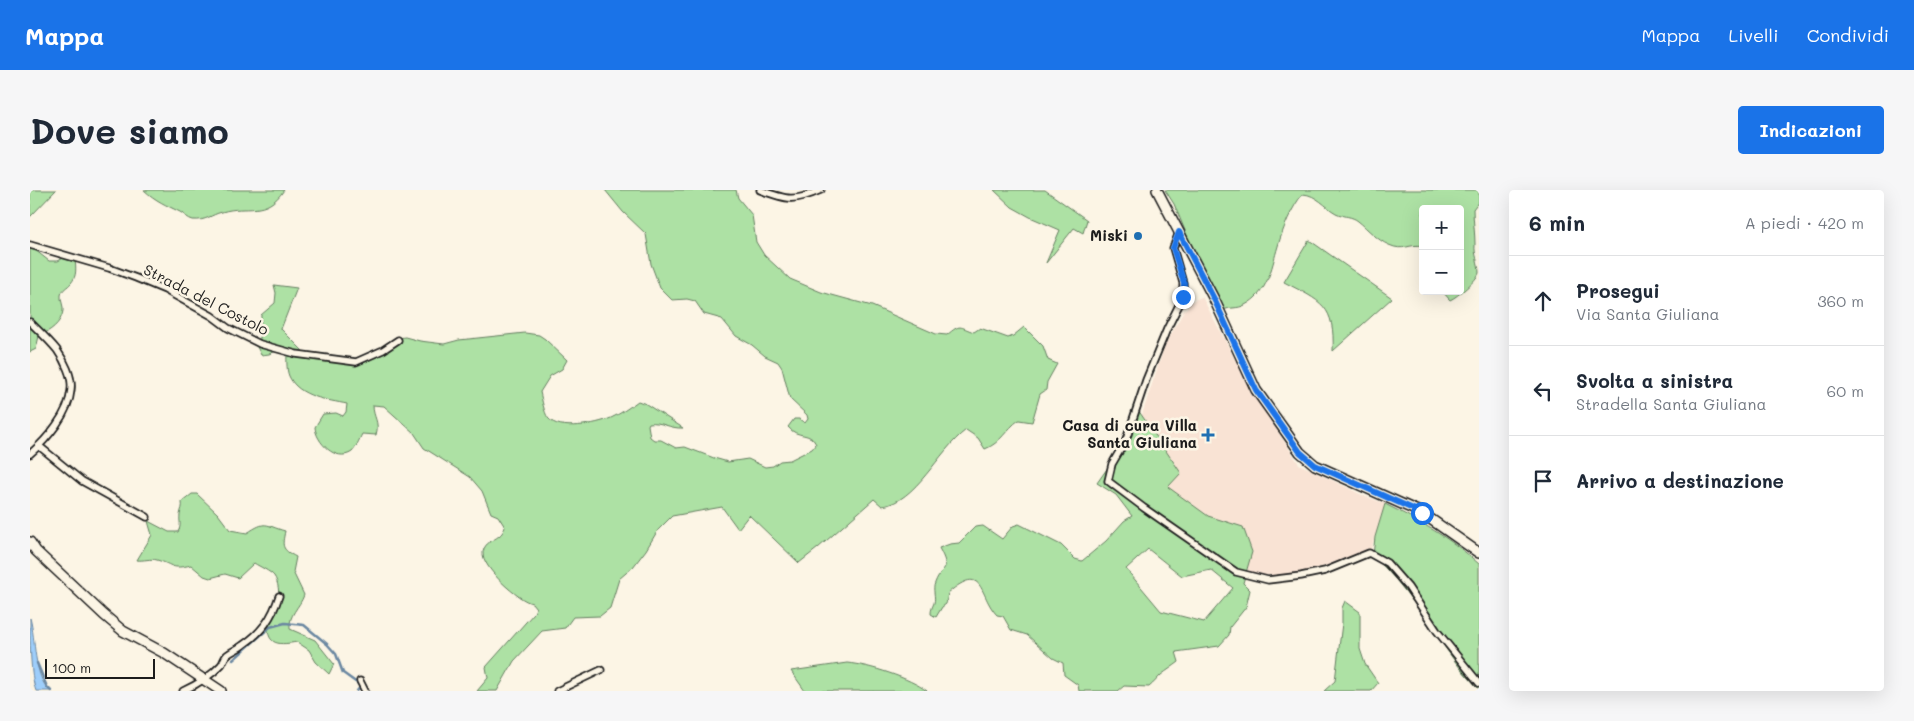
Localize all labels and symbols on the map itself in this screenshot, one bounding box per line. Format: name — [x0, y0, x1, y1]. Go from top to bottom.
place label: Miski — [1090, 225, 1128, 245]
marker: Miski — [1132, 230, 1144, 242]
street label: Strada del Costolo — [140, 259, 273, 339]
route end — [1172, 286, 1195, 309]
place label: Casa di cura Villa Santa Giuliana — [1062, 415, 1197, 452]
marker: Casa di cura Villa Santa Giuliana — [1201, 428, 1215, 442]
route start — [1411, 502, 1434, 525]
scale bar — [45, 656, 155, 679]

